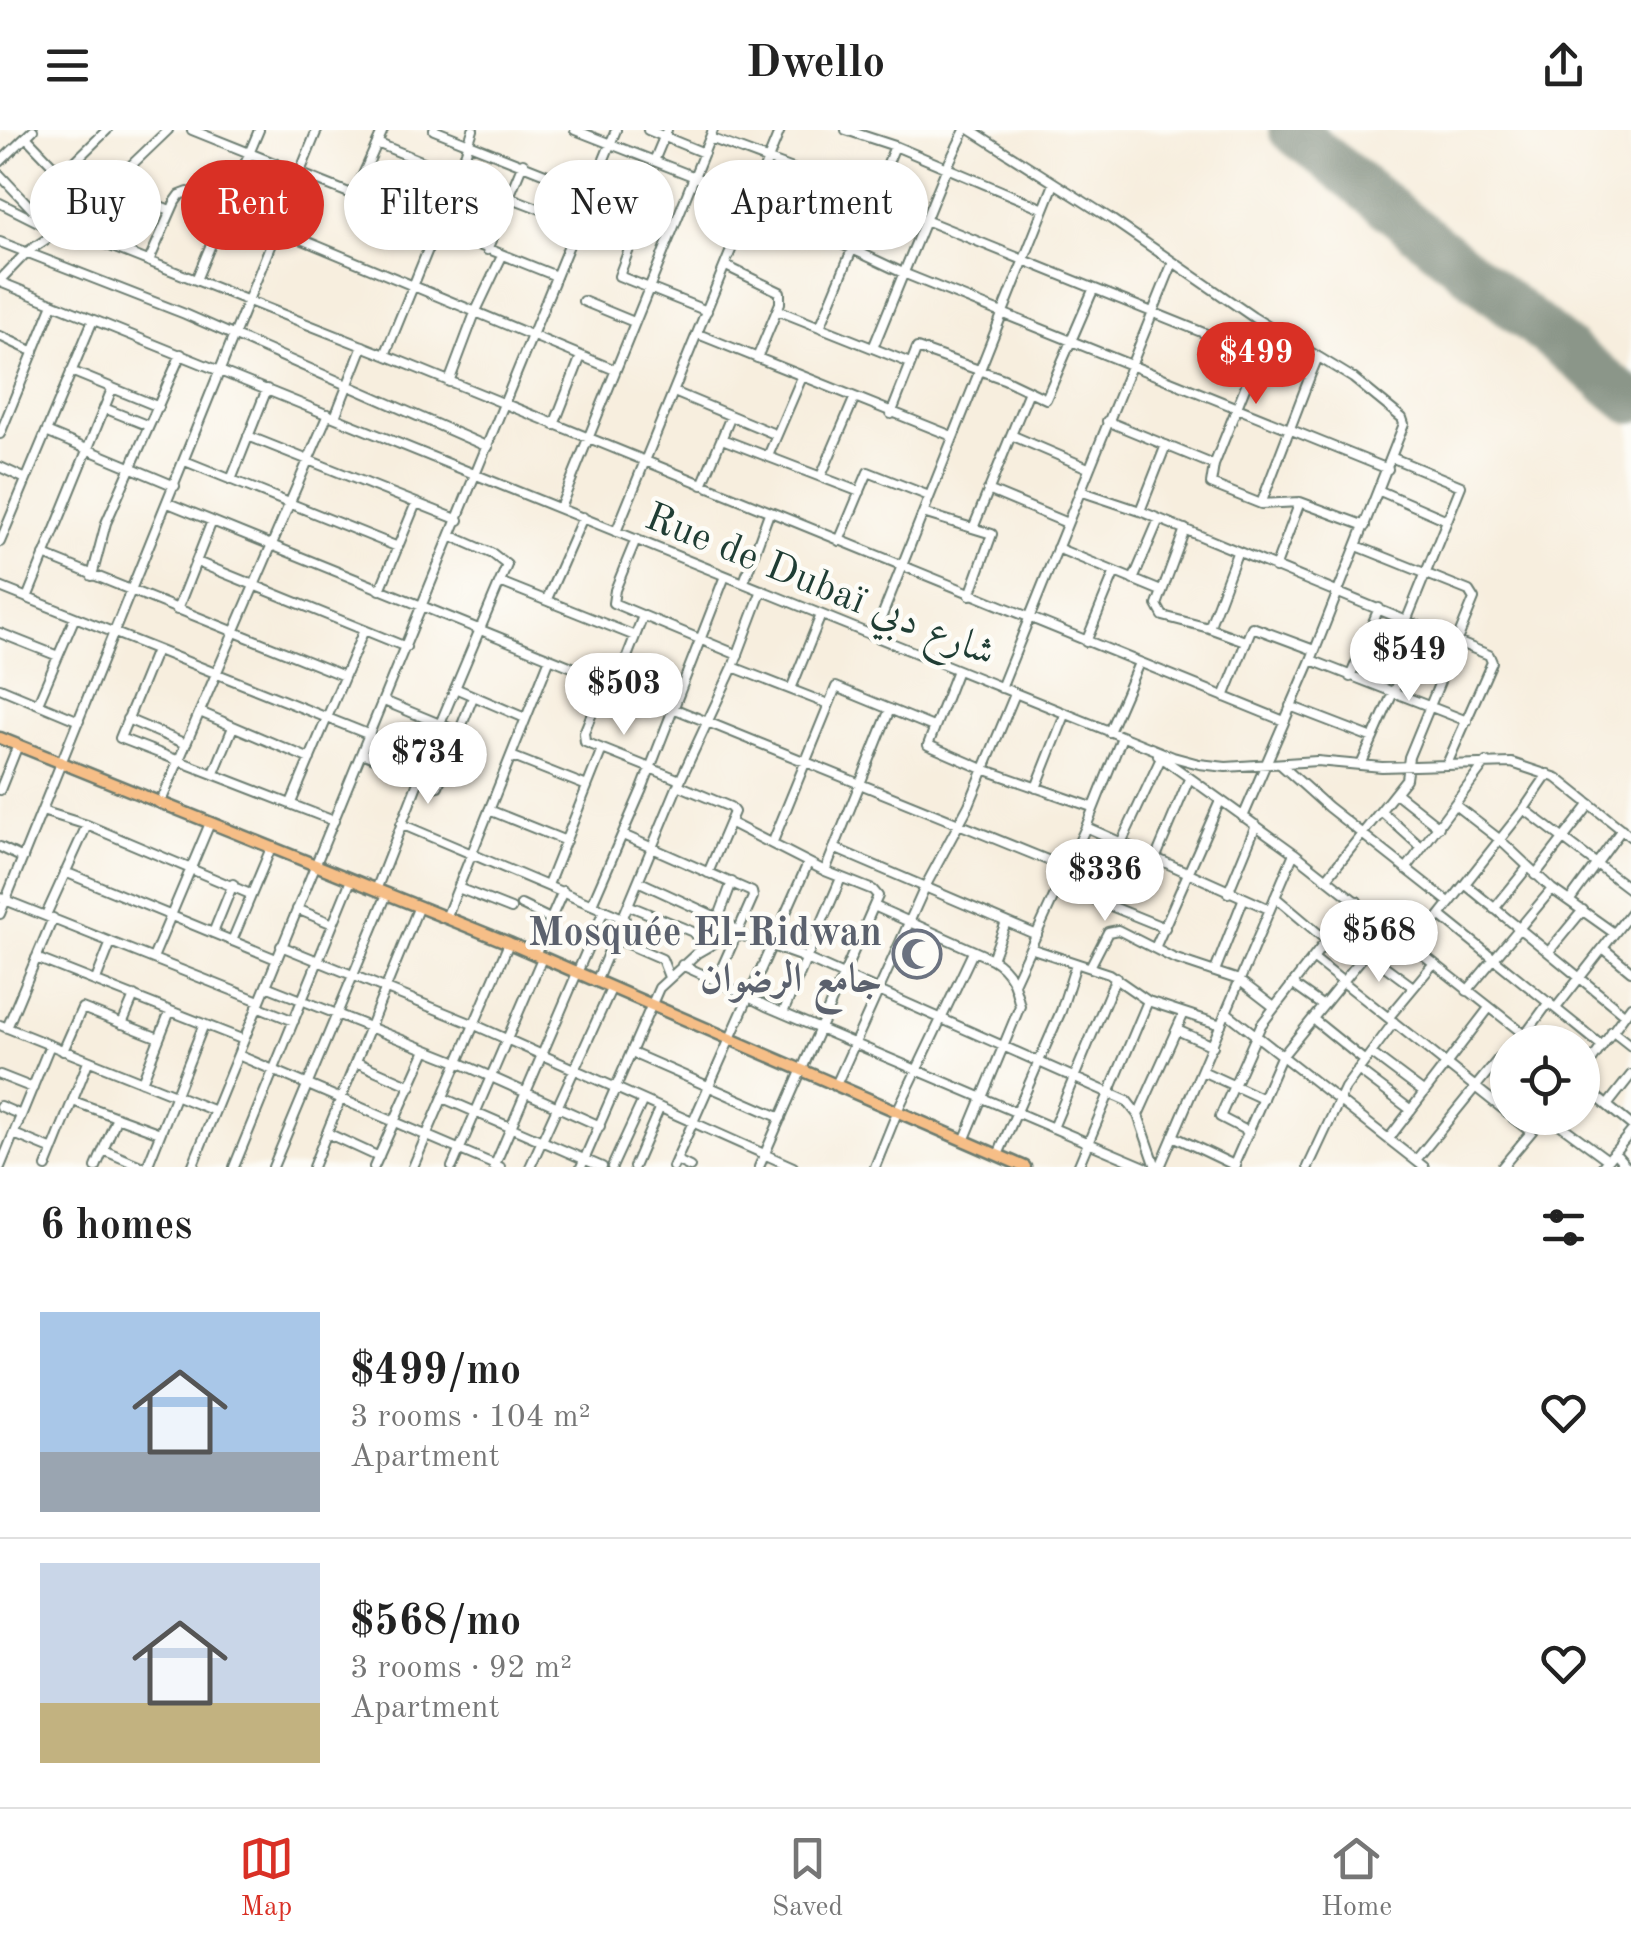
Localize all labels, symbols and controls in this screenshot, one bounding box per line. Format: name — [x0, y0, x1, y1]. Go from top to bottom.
icon: menu — [40, 38, 95, 93]
icon: share — [1536, 38, 1591, 93]
text: Dwello — [746, 42, 885, 87]
chip: Buy — [30, 160, 161, 250]
chip: Rent — [181, 160, 324, 250]
chip: Filters — [344, 160, 514, 250]
chip: New — [534, 160, 674, 250]
chip: Apartment — [694, 160, 928, 250]
pin: $499 — [1197, 322, 1315, 407]
text: $499 — [1219, 338, 1293, 370]
street label: Rue de Dubaï شارع دبي — [635, 498, 1000, 684]
pin: $549 — [1350, 619, 1468, 704]
text: $549 — [1372, 635, 1446, 667]
pin: $503 — [565, 653, 683, 738]
text: $503 — [587, 669, 661, 701]
pin: $734 — [369, 722, 487, 807]
text: $734 — [391, 738, 465, 770]
pin: $336 — [1046, 839, 1164, 924]
text: $336 — [1068, 855, 1142, 887]
pin: $568 — [1320, 900, 1438, 985]
place label: Mosquée El-Ridwan جامع الرضوان — [528, 915, 882, 1015]
text: $568 — [1342, 916, 1416, 948]
mosque icon: Mosquée El-Ridwan جامع الرضوان — [891, 928, 943, 980]
map controls — [1490, 1025, 1600, 1135]
button: locate — [1490, 1025, 1600, 1135]
icon: filters — [1536, 1200, 1591, 1255]
text: 6 homes — [40, 1206, 192, 1248]
text: $499/mo — [350, 1351, 521, 1393]
icon: home — [120, 1352, 240, 1472]
icon: heart — [1536, 1385, 1591, 1440]
text: 3 rooms · 104 m² — [350, 1402, 591, 1434]
text: Apartment — [350, 1442, 500, 1474]
text: $568/mo — [350, 1602, 521, 1644]
icon: home — [120, 1603, 240, 1723]
icon: heart — [1536, 1636, 1591, 1691]
text: 3 rooms · 92 m² — [350, 1653, 572, 1685]
text: Apartment — [350, 1693, 500, 1725]
tab: Map — [239, 1831, 294, 1926]
tab: Saved — [772, 1831, 843, 1926]
tab: Home — [1321, 1831, 1392, 1926]

